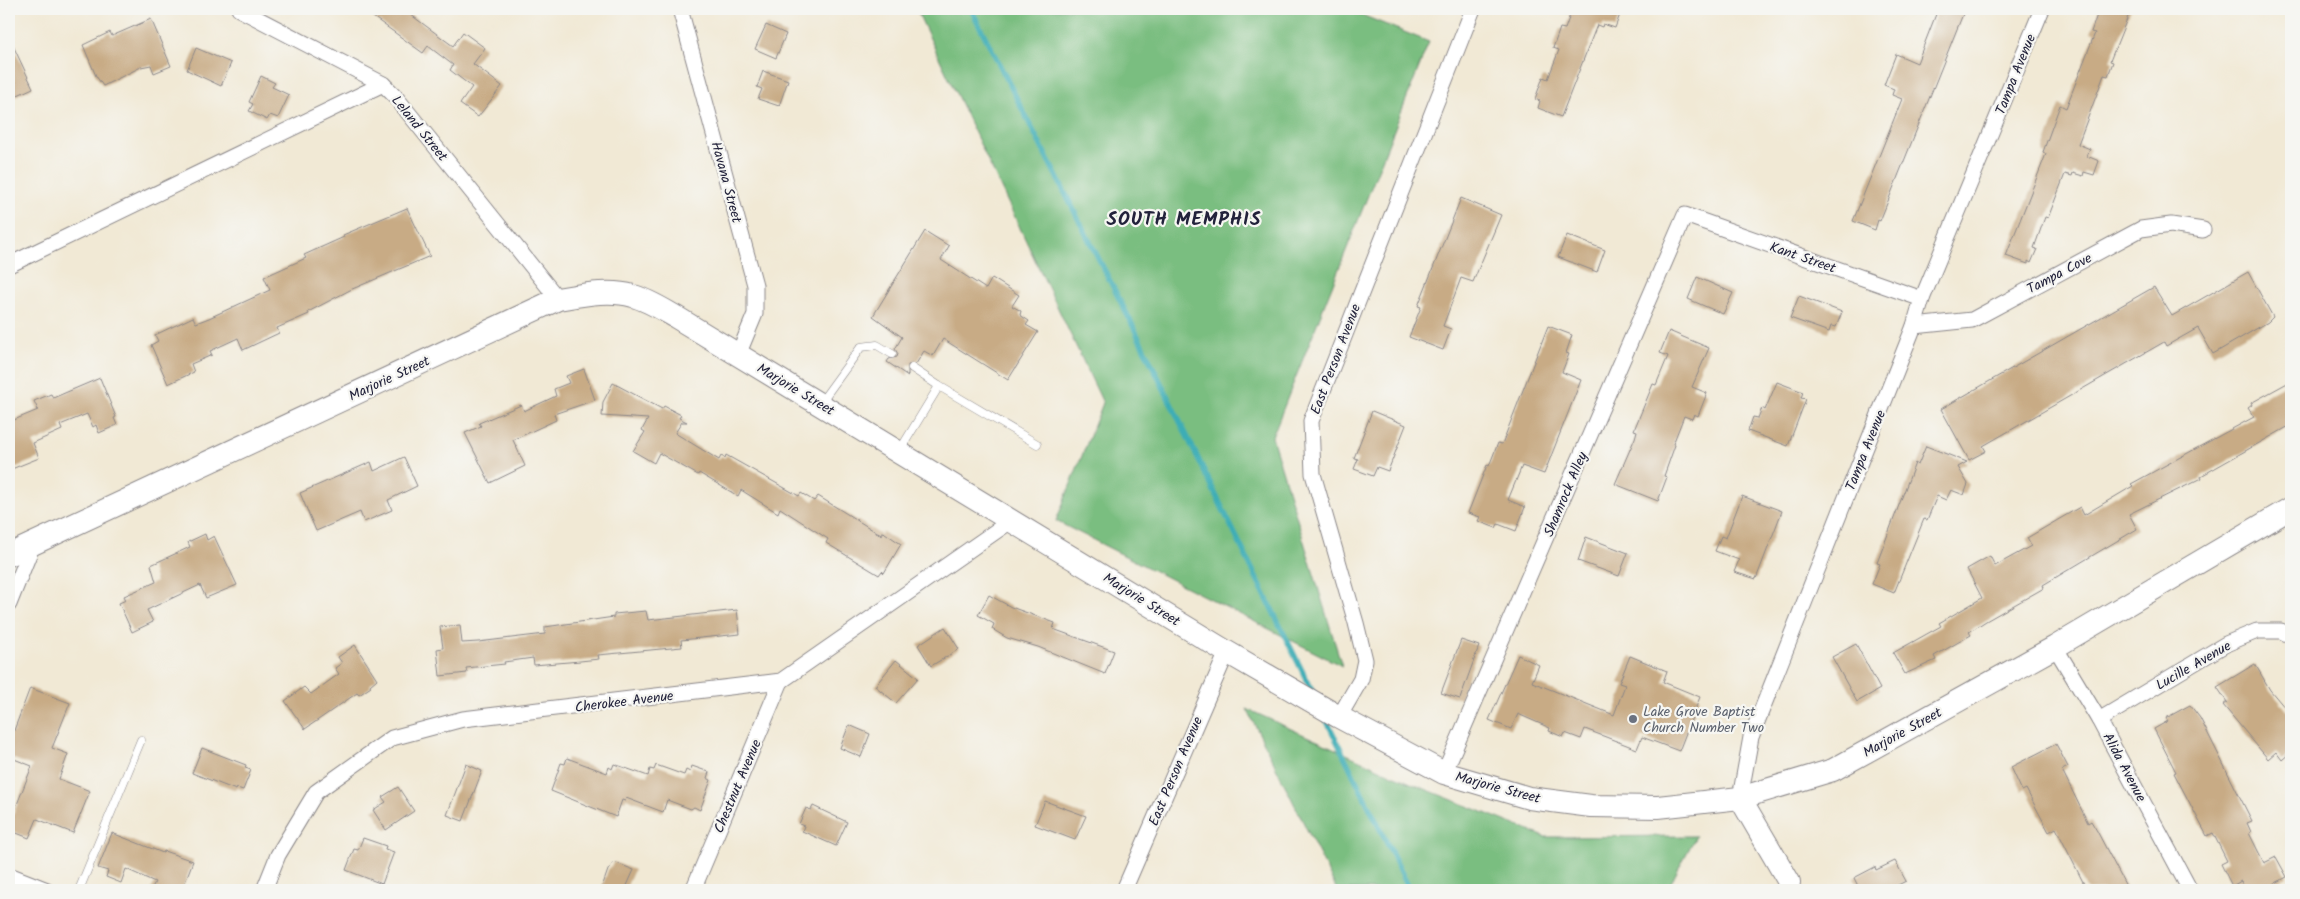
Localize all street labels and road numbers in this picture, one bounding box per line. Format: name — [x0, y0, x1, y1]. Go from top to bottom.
street label: Tampa Avenue — [1990, 30, 2042, 118]
street label: Leland Street — [386, 91, 453, 167]
street label: Havana Street — [705, 139, 748, 226]
street label: Kant Street — [1767, 236, 1839, 280]
street label: Tampa Cove — [2023, 247, 2097, 300]
street label: East Person Avenue — [1305, 300, 1367, 418]
street label: Marjorie Street — [345, 350, 434, 407]
street label: Marjorie Street — [752, 358, 839, 422]
street label: Tampa Avenue — [1840, 406, 1892, 494]
street label: Shamrock Alley — [1538, 448, 1594, 540]
street label: Marjorie Street — [1099, 567, 1185, 633]
street label: Lucille Avenue — [2152, 635, 2236, 696]
street label: Cherokee Avenue — [574, 685, 675, 719]
street label: Marjorie Street — [1859, 702, 1947, 764]
street label: East Person Avenue — [1143, 713, 1209, 829]
street label: Alida Avenue — [2097, 729, 2152, 807]
street label: Chestnut Avenue — [708, 735, 768, 837]
street label: Marjorie Street — [1453, 766, 1543, 810]

